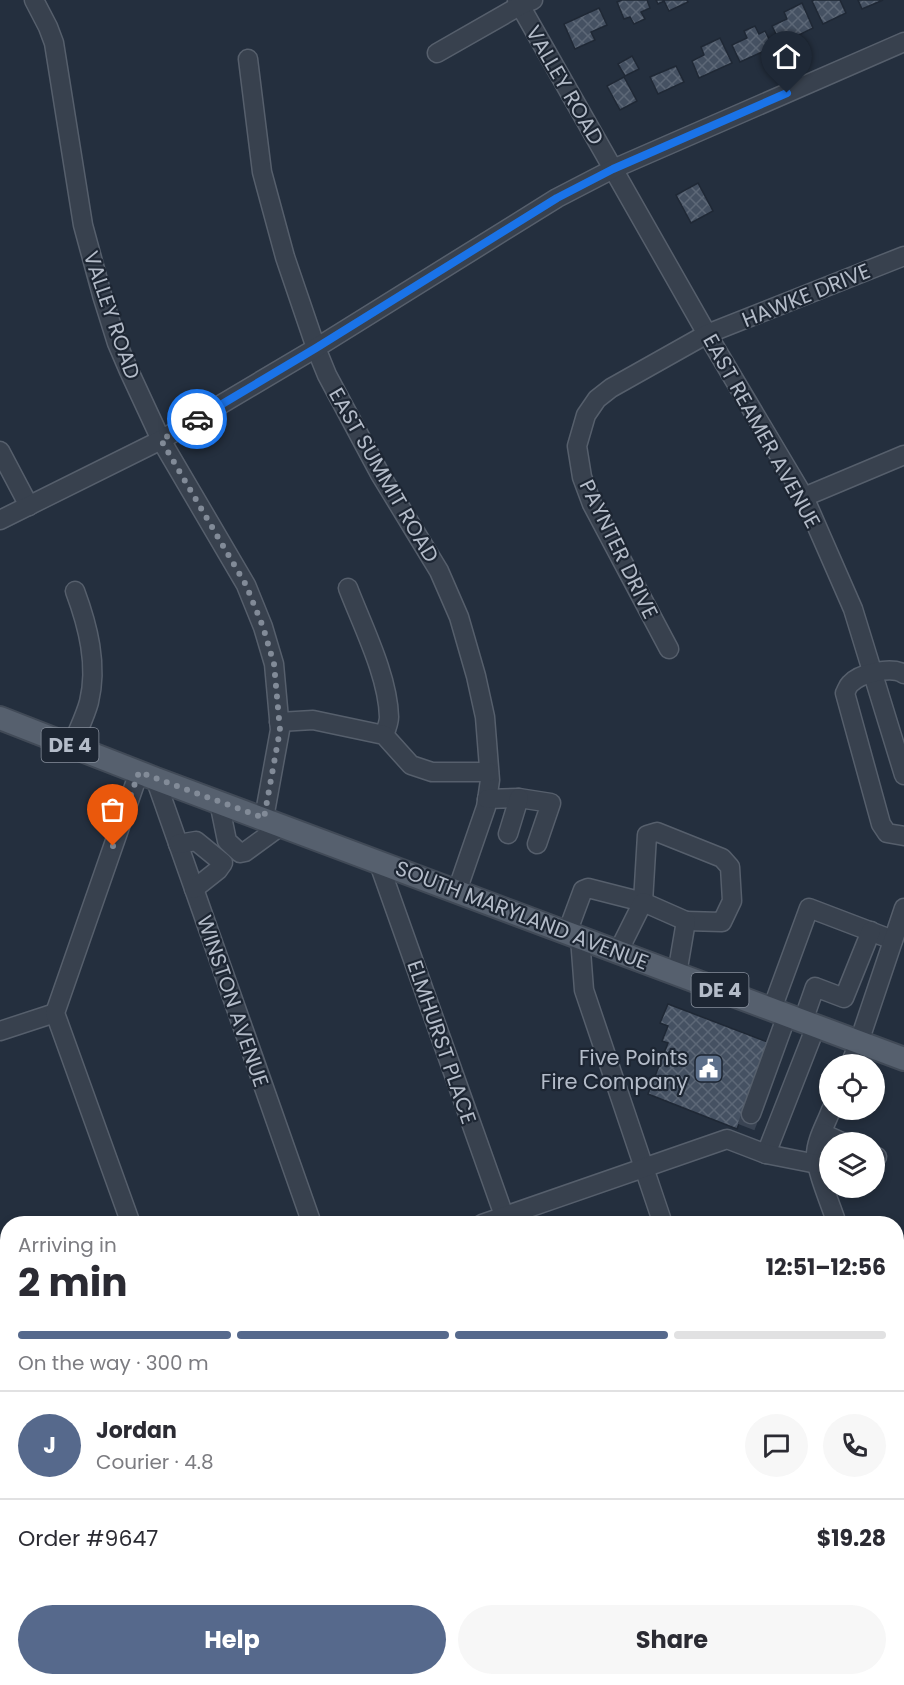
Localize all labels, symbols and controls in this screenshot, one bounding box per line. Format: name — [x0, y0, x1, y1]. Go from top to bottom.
street label: VALLEY ROAD — [519, 20, 611, 150]
pin — [761, 31, 812, 93]
icon: home — [770, 40, 803, 73]
street label: VALLEY ROAD — [77, 247, 147, 383]
street label: HAWKE DRIVE — [738, 256, 874, 334]
street label: EAST REAMER AVENUE — [696, 329, 828, 533]
street label: EAST SUMMIT ROAD — [322, 382, 446, 568]
courier — [167, 389, 227, 449]
icon: car — [181, 403, 214, 436]
street label: PAYNTER DRIVE — [573, 475, 665, 623]
road number: DE 4 — [42, 728, 98, 762]
pin — [87, 784, 138, 846]
icon: bag — [96, 793, 129, 826]
street label: SOUTH MARYLAND AVENUE — [391, 853, 653, 977]
street label: WINSTON AVENUE — [190, 911, 276, 1091]
street label: ELMHURST PLACE — [400, 956, 484, 1128]
road number: DE 4 — [692, 973, 748, 1007]
place label: Five Points Fire Company — [541, 1043, 688, 1096]
public building icon: Five Points Fire Company — [693, 1053, 725, 1085]
map controls — [819, 1054, 885, 1198]
button: locate — [819, 1054, 885, 1120]
button: layers — [819, 1132, 885, 1198]
text: Arriving in — [18, 1231, 117, 1259]
text: 12:51–12:56 — [766, 1252, 886, 1283]
text: 2 min — [18, 1255, 128, 1310]
text: On the way · 300 m — [18, 1349, 209, 1377]
button: chat — [745, 1414, 808, 1477]
button: phone — [823, 1414, 886, 1477]
text: Jordan — [96, 1415, 177, 1446]
text: J — [43, 1430, 56, 1461]
text: Courier · 4.8 — [96, 1448, 214, 1476]
text: Order #9647 — [18, 1523, 158, 1554]
text: $19.28 — [817, 1523, 886, 1554]
button: Help — [18, 1605, 446, 1674]
button: Share — [458, 1605, 886, 1674]

